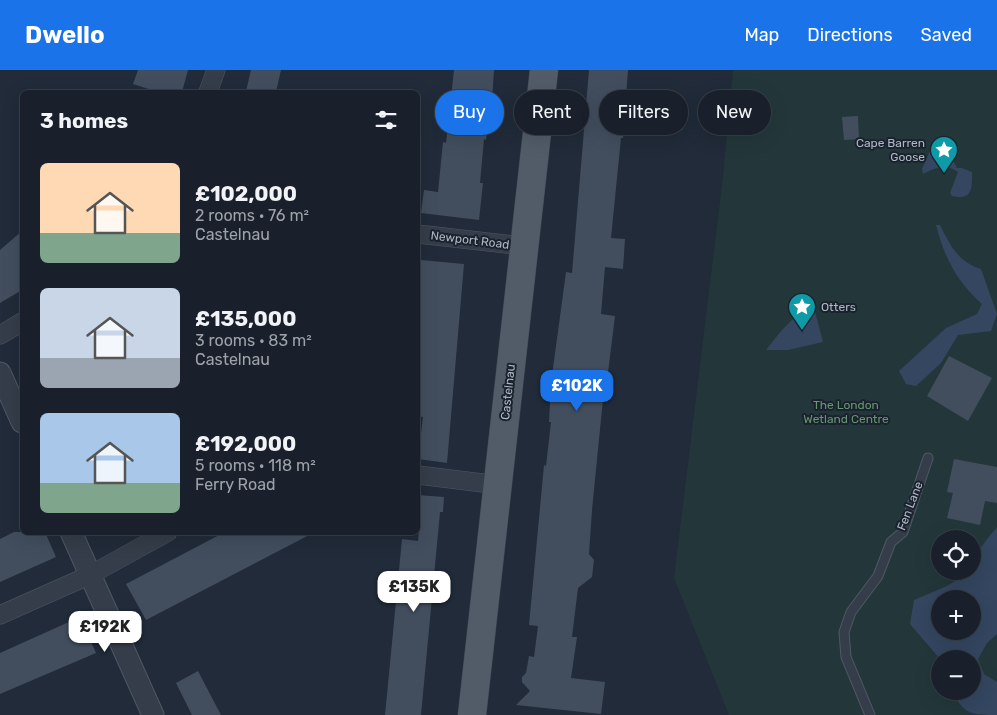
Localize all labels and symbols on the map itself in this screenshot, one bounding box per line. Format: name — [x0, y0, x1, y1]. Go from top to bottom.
place icon: Cape Barren Goose — [929, 135, 959, 174]
place label: Cape Barren Goose — [856, 136, 925, 164]
street label: Newport Road — [430, 228, 510, 252]
place icon: Otters — [787, 292, 817, 331]
place label: Otters — [821, 300, 856, 314]
street label: Castelnau — [498, 363, 518, 421]
pin: £102K — [542, 370, 612, 412]
park label: The London Wetland Centre — [803, 398, 889, 426]
street label: Fen Lane — [894, 479, 926, 532]
pin: £135K — [379, 570, 449, 613]
pin: £192K — [70, 610, 140, 653]

